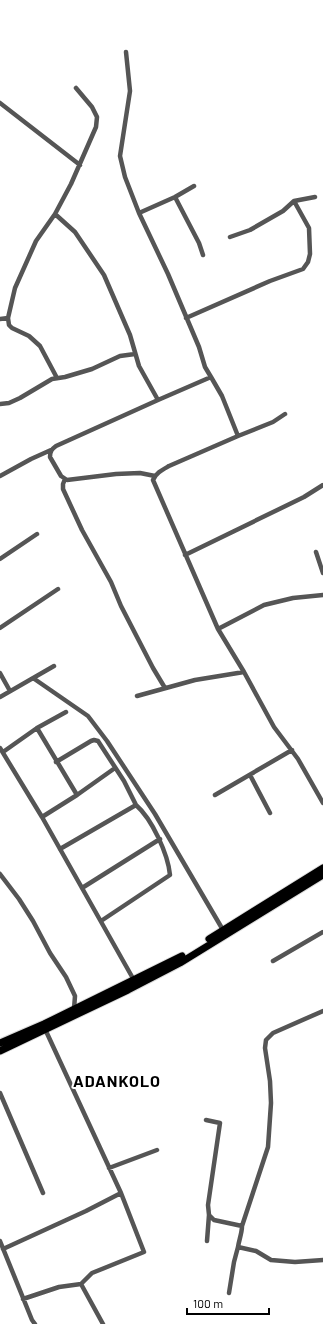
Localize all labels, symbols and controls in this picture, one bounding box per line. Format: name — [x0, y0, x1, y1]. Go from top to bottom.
district label: ADANKOLO — [73, 1071, 161, 1090]
scale bar — [187, 1290, 269, 1316]
text: 100 m — [193, 1296, 223, 1310]

